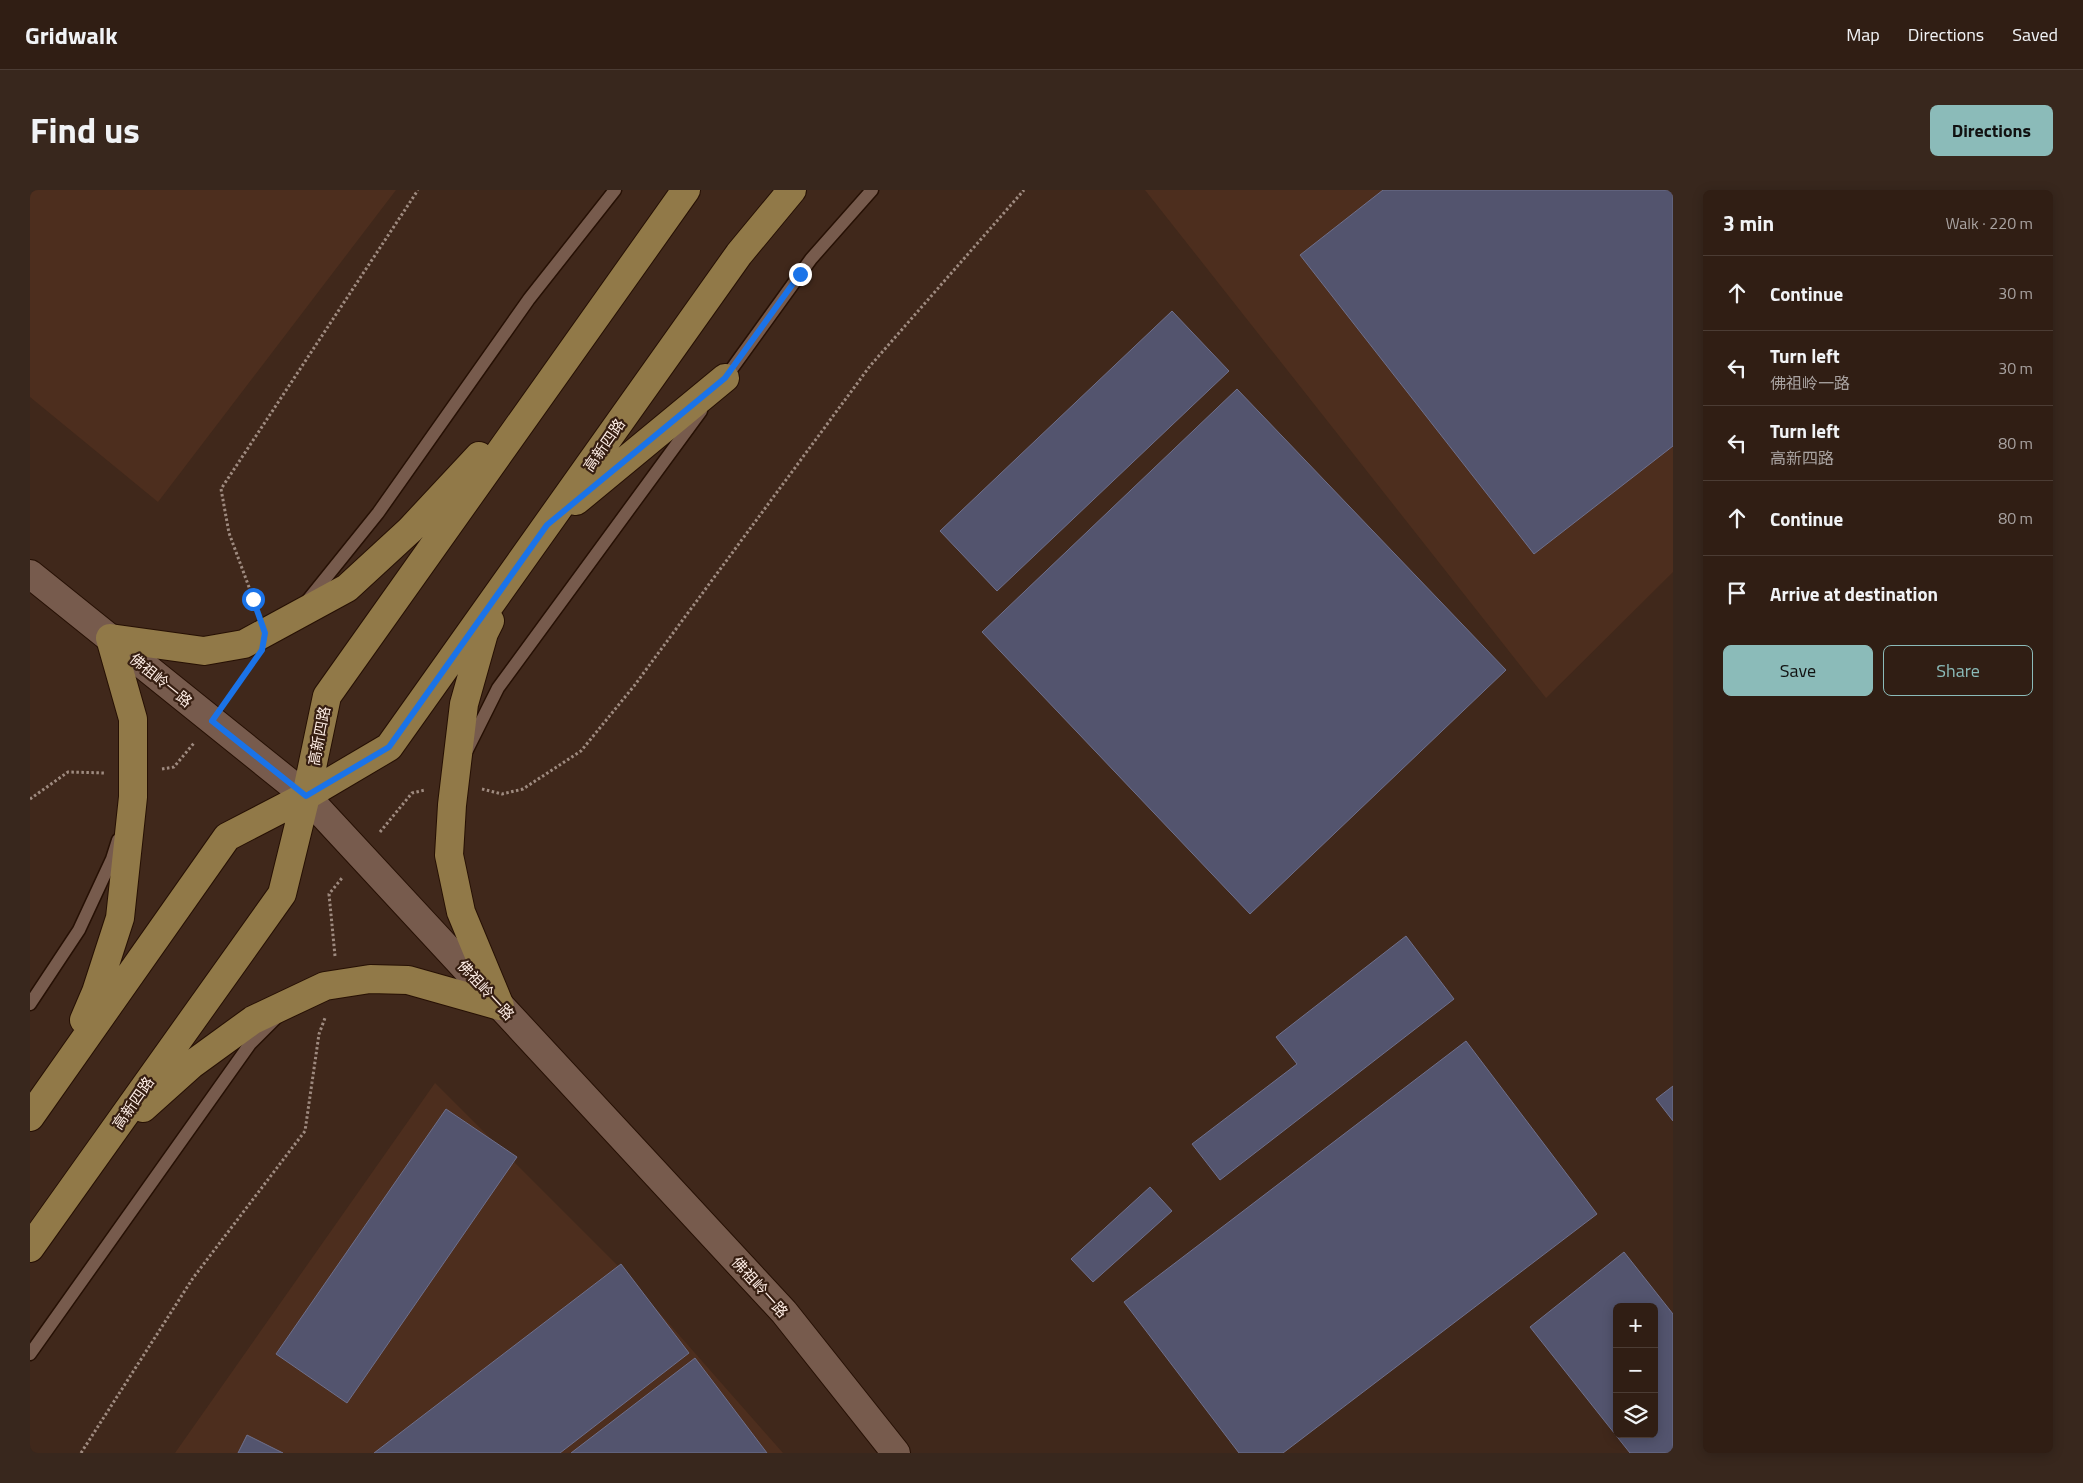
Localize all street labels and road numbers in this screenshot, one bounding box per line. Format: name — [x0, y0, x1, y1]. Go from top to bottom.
street label: 高新四路 — [577, 414, 631, 476]
street label: 佛祖岭一路 — [125, 647, 197, 713]
street label: 高新四路 — [302, 704, 336, 768]
street label: 佛祖岭一路 — [452, 955, 520, 1025]
street label: 高新四路 — [106, 1072, 160, 1134]
street label: 佛祖岭一路 — [726, 1251, 794, 1323]

